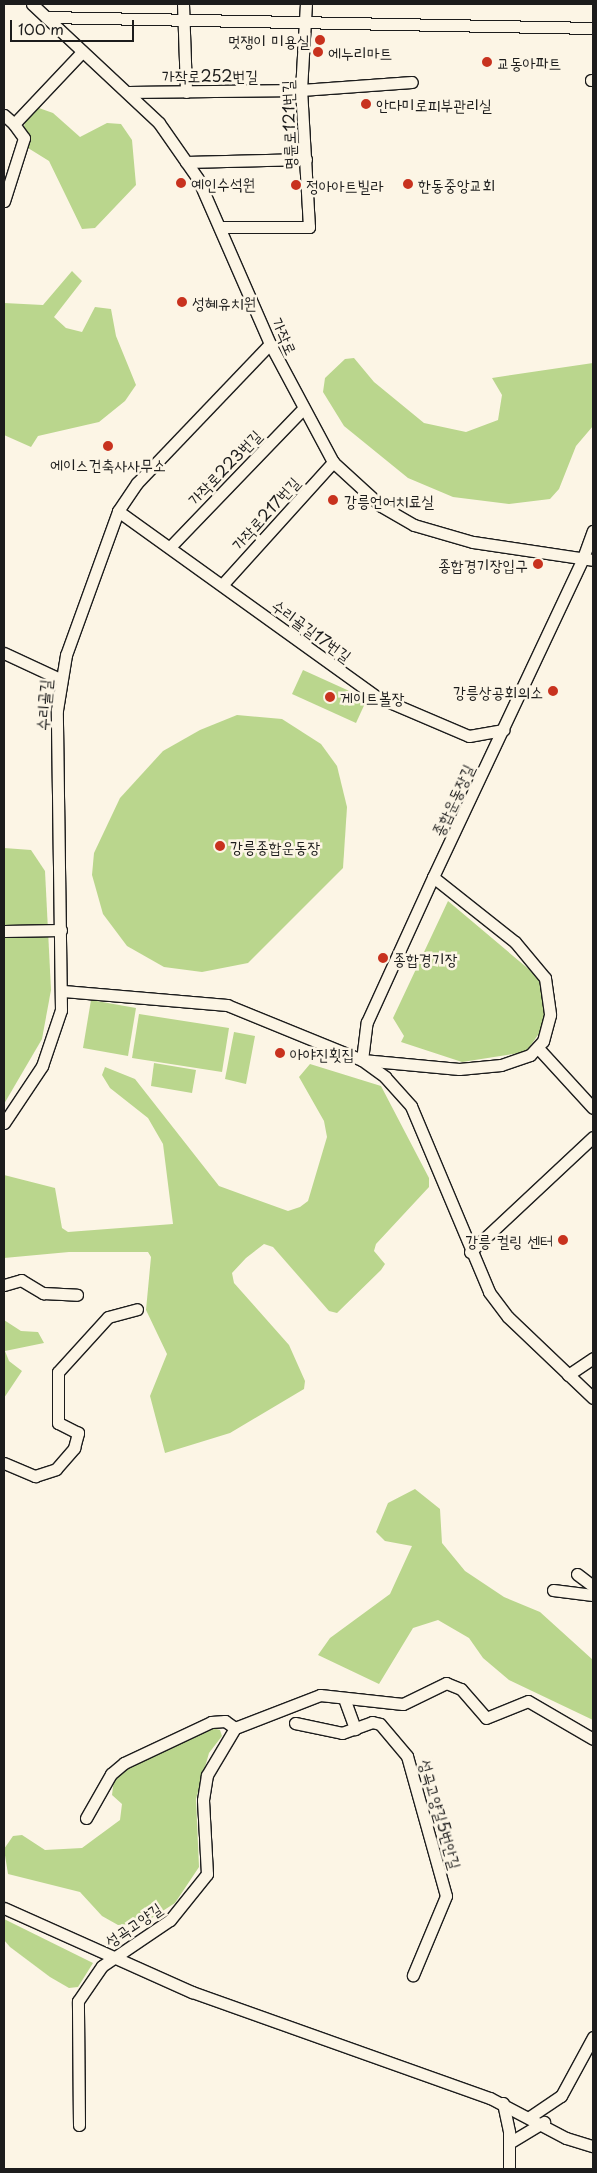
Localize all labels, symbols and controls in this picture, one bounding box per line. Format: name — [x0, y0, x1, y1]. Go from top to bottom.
scale bar — [12, 10, 136, 42]
text: 100 m — [18, 17, 64, 40]
place label: 멋쟁이 미용실 — [228, 30, 310, 50]
marker: 멋쟁이 미용실 — [314, 34, 326, 46]
place label: 에누리마트 — [328, 42, 392, 62]
marker: 에누리마트 — [312, 46, 324, 58]
place label: 교동아파트 — [497, 52, 561, 72]
marker: 교동아파트 — [481, 56, 493, 68]
street label: 가작로252번길 — [162, 65, 258, 85]
street label: 명륜로121번길 — [277, 80, 299, 170]
place label: 안다미로피부관리실 — [376, 94, 492, 114]
marker: 안다미로피부관리실 — [360, 98, 372, 110]
place label: 예인수석원 — [191, 173, 255, 193]
place label: 한동중앙교회 — [418, 174, 495, 194]
place label: 정아아트빌라 — [306, 175, 383, 195]
marker: 예인수석원 — [175, 177, 187, 189]
marker: 한동중앙교회 — [402, 178, 414, 190]
marker: 정아아트빌라 — [290, 179, 302, 191]
place label: 성혜유치원 — [192, 292, 256, 312]
marker: 성혜유치원 — [176, 296, 188, 308]
street label: 가작로 — [268, 314, 302, 358]
street label: 가작로223번길 — [183, 425, 265, 509]
marker: 에이스건축사사무소 — [102, 440, 114, 452]
place label: 에이스건축사사무소 — [50, 454, 166, 474]
street label: 가작로217번길 — [227, 472, 303, 554]
place label: 강릉언어치료실 — [344, 490, 434, 510]
marker: 강릉언어치료실 — [326, 493, 340, 507]
place label: 종합경기장입구 — [438, 554, 528, 574]
marker: 종합경기장입구 — [532, 558, 544, 570]
street label: 수리골길17번길 — [269, 595, 355, 665]
street label: 수리골길 — [32, 679, 54, 731]
place label: 강릉상공회의소 — [453, 681, 543, 701]
marker: 강릉상공회의소 — [547, 685, 559, 697]
place label: 게이트볼장 — [340, 687, 404, 707]
marker: 게이트볼장 — [324, 691, 336, 703]
street label: 종합운동장길 — [427, 761, 477, 839]
place label: 강릉종합운동장 — [230, 836, 320, 856]
marker: 강릉종합운동장 — [214, 840, 226, 852]
place label: 종합경기장 — [393, 948, 457, 968]
marker: 종합경기장 — [377, 952, 389, 964]
place label: 아야진횟집 — [290, 1043, 354, 1063]
marker: 아야진횟집 — [274, 1047, 286, 1059]
place label: 강릉 컬링 센터 — [465, 1230, 553, 1250]
marker: 강릉 컬링 센터 — [557, 1234, 569, 1246]
street label: 성곡고양길5번안길 — [416, 1757, 466, 1871]
street label: 성곡고양길 — [101, 1898, 165, 1950]

